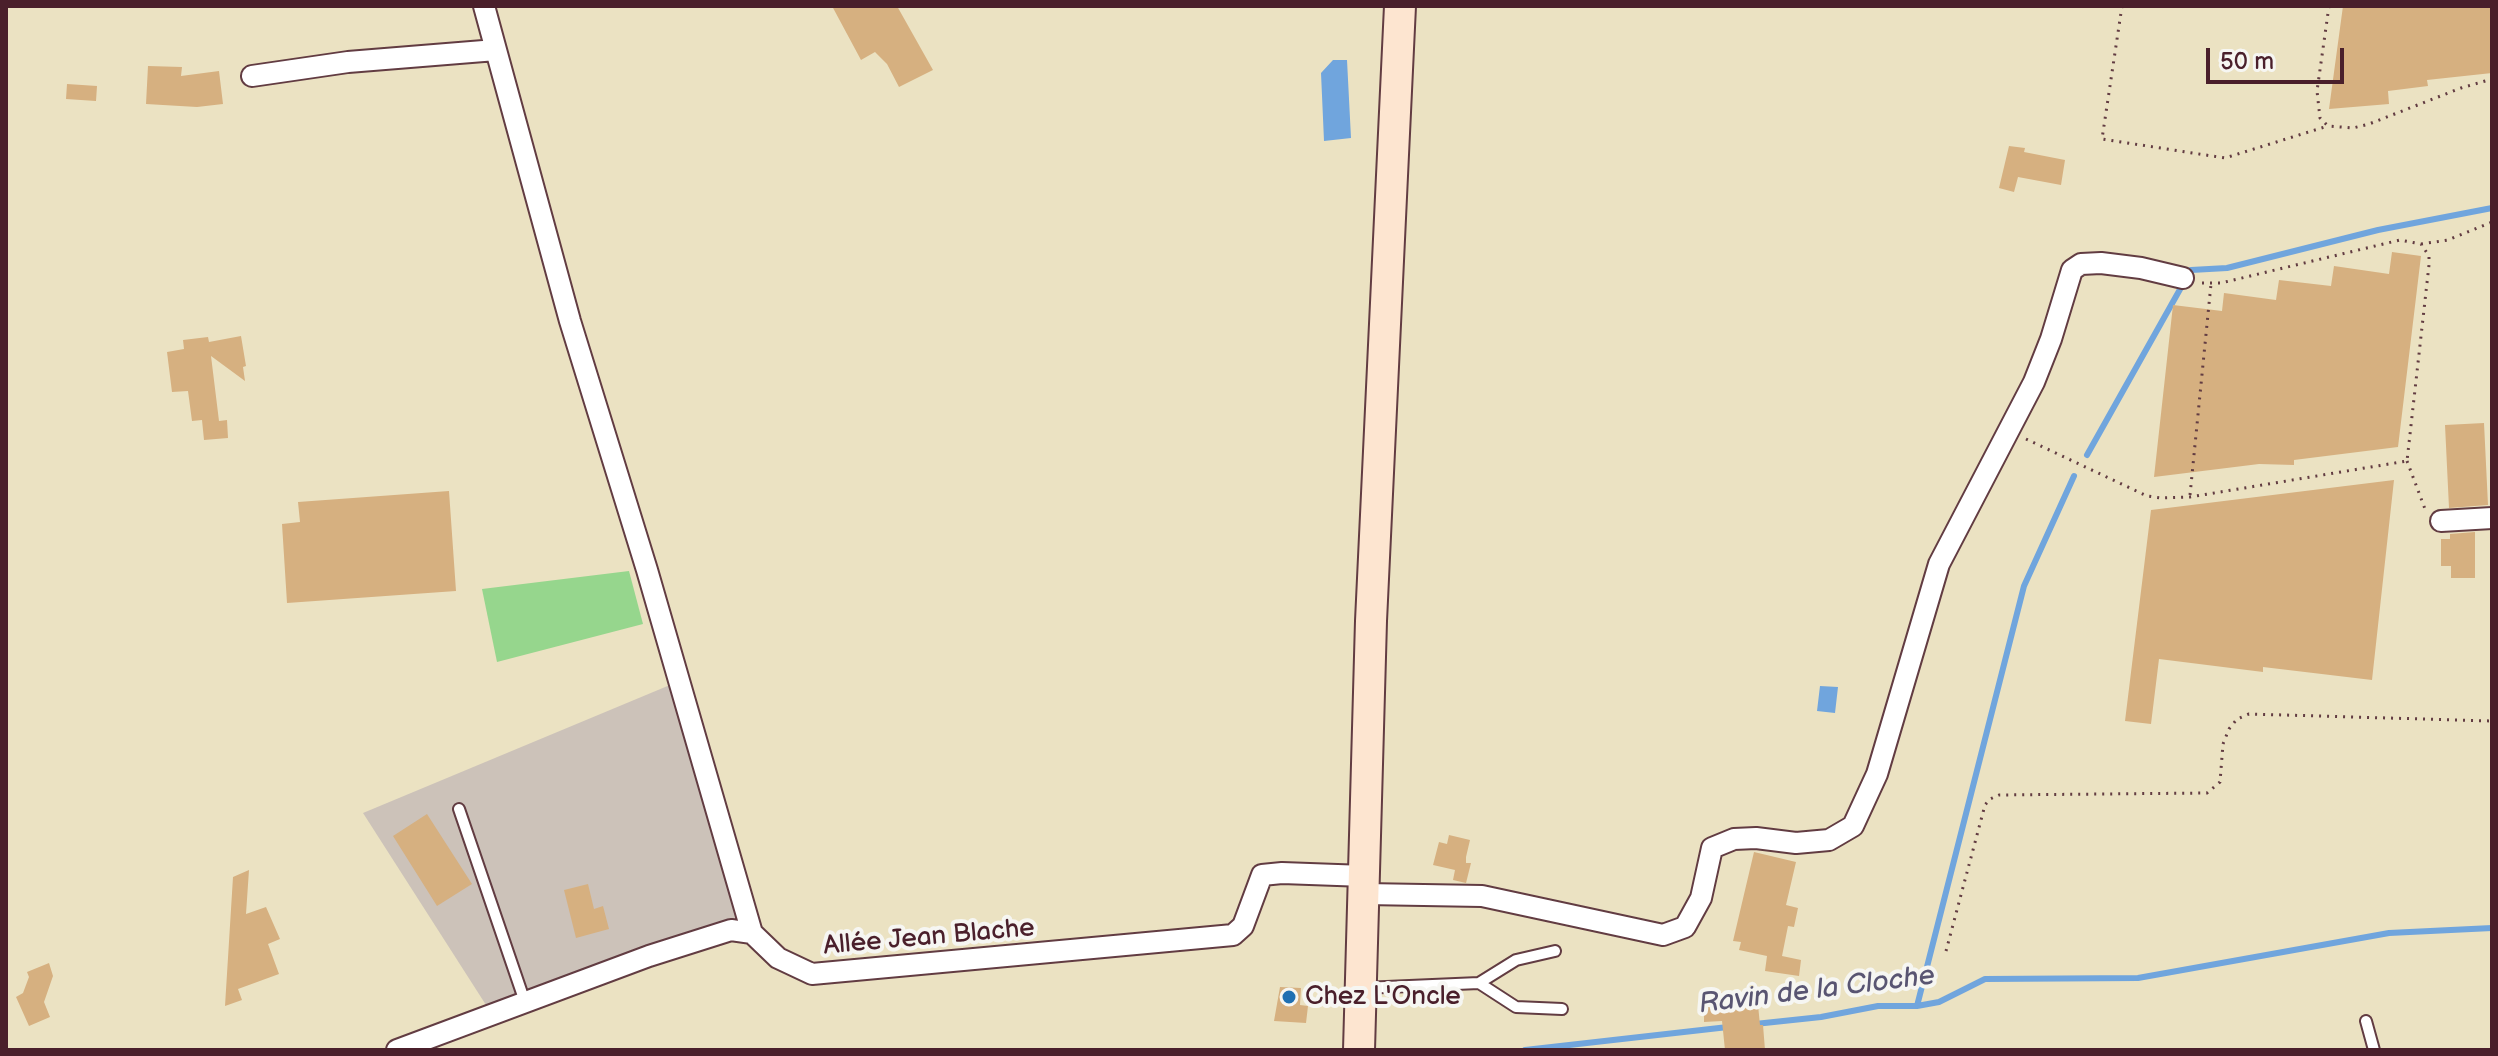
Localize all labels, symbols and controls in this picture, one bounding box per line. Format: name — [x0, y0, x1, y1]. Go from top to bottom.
scale bar — [2210, 32, 2348, 82]
text: 50 m — [2220, 47, 2274, 76]
street label: Allée Jean Blache — [822, 913, 1036, 963]
water label: Ravin de la Cloche — [1697, 960, 1937, 1022]
place label: Chez L'Oncle — [1305, 981, 1461, 1013]
marker: Chez L'Oncle — [1280, 988, 1298, 1006]

